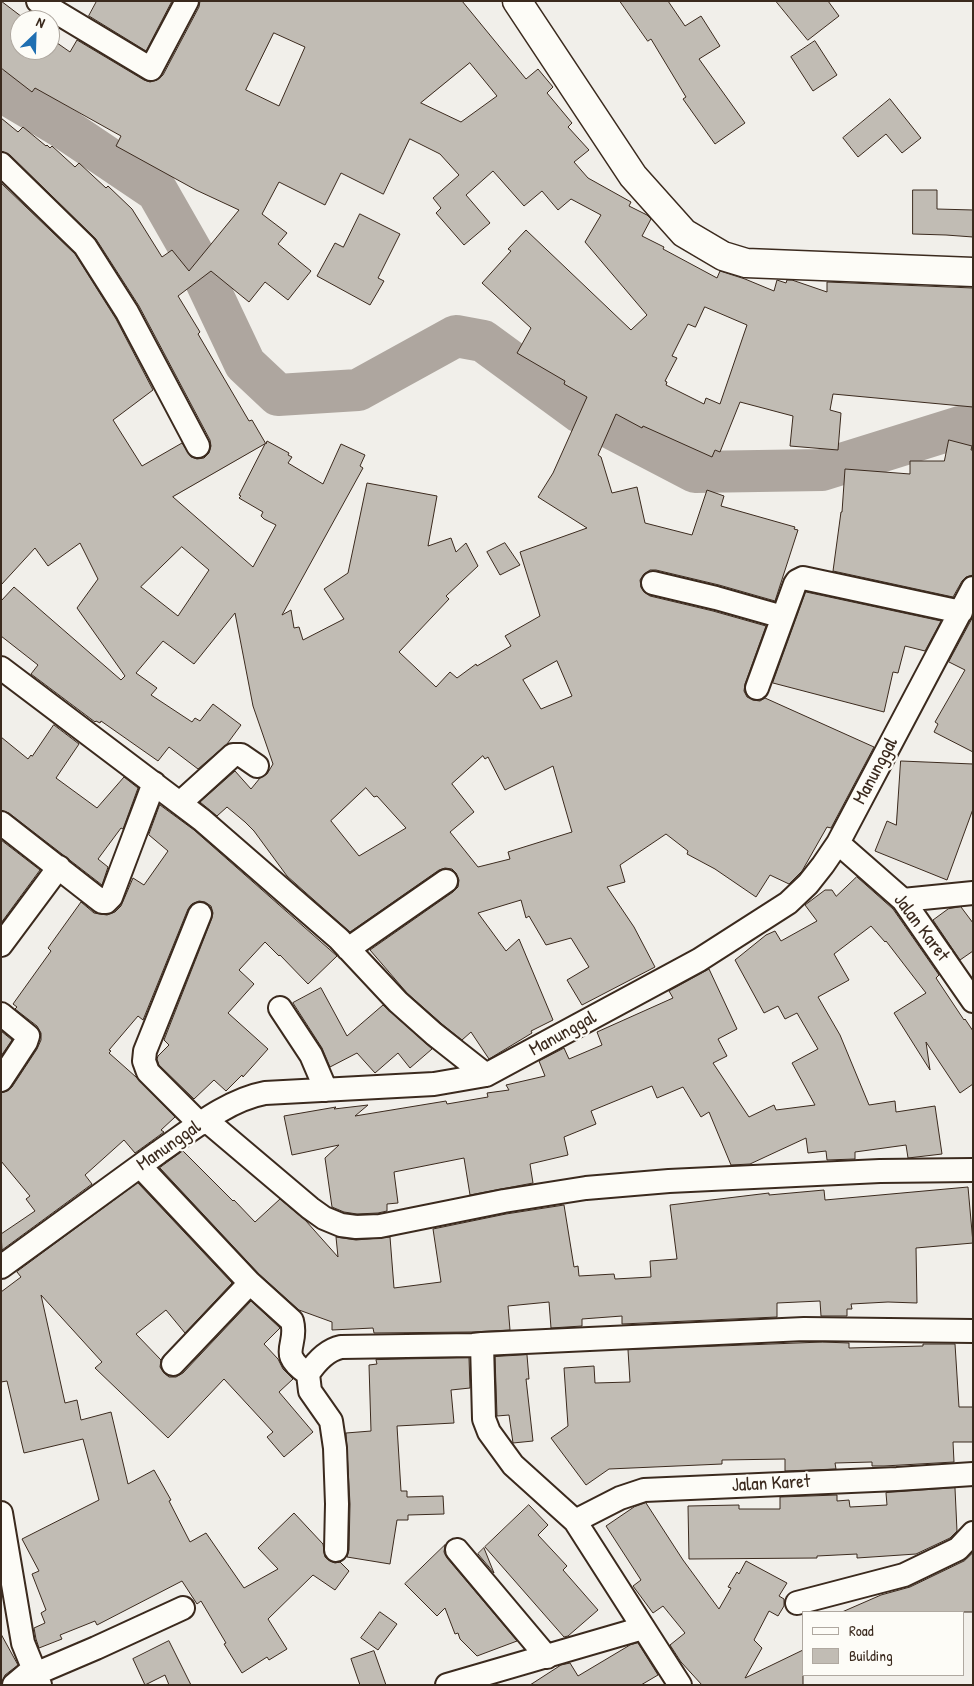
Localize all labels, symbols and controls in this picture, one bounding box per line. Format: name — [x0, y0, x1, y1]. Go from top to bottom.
north arrow — [10, 10, 60, 60]
text: N — [34, 12, 48, 32]
street label: Manunggal — [849, 733, 903, 809]
street label: Jalan Karet — [888, 890, 954, 966]
street label: Manunggal — [526, 1006, 600, 1062]
street label: Manunggal — [133, 1116, 205, 1176]
street label: Jalan Karet — [731, 1471, 811, 1497]
legend — [802, 1611, 964, 1676]
text: Road — [849, 1620, 874, 1641]
text: Building — [849, 1645, 893, 1666]

